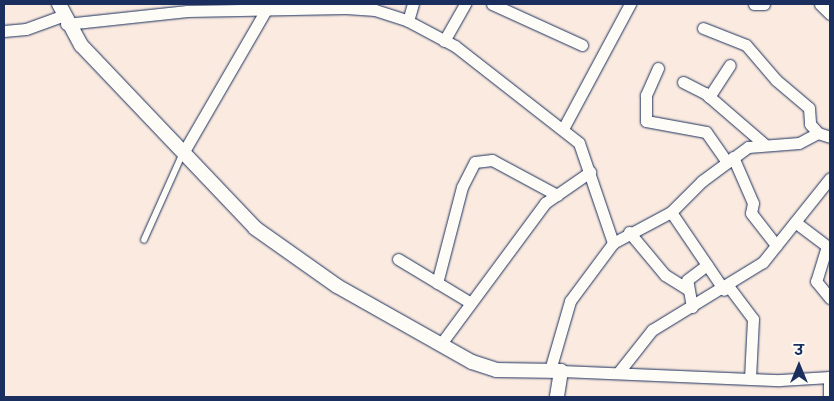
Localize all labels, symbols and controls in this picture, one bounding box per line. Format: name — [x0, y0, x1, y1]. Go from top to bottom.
north arrow — [774, 341, 824, 391]
text: उ — [794, 342, 804, 359]

